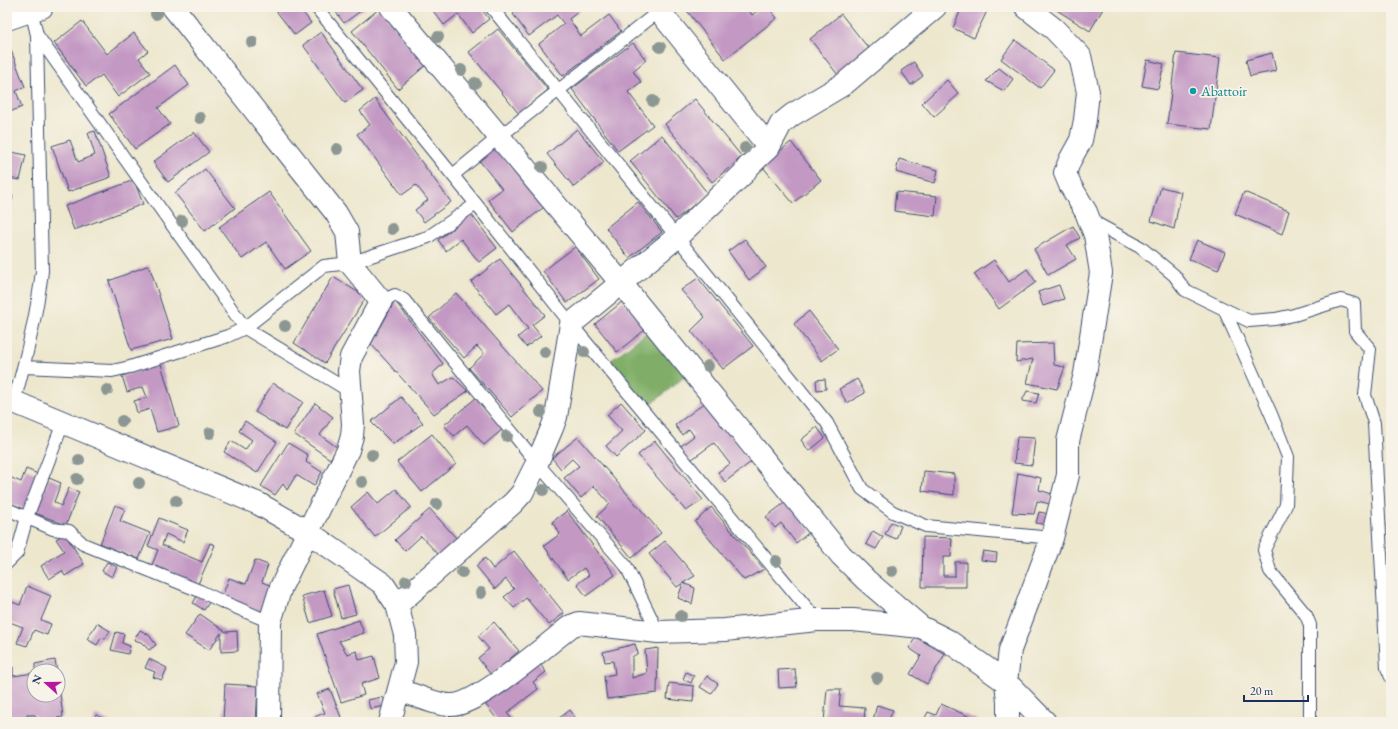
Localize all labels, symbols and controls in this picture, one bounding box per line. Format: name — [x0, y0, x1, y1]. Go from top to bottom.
place label: Abattoir — [1200, 82, 1247, 100]
marker: Abattoir — [1188, 86, 1198, 96]
north arrow — [26, 663, 66, 703]
text: N — [29, 673, 45, 686]
scale bar — [1244, 677, 1308, 703]
text: 20 m — [1250, 683, 1274, 699]

